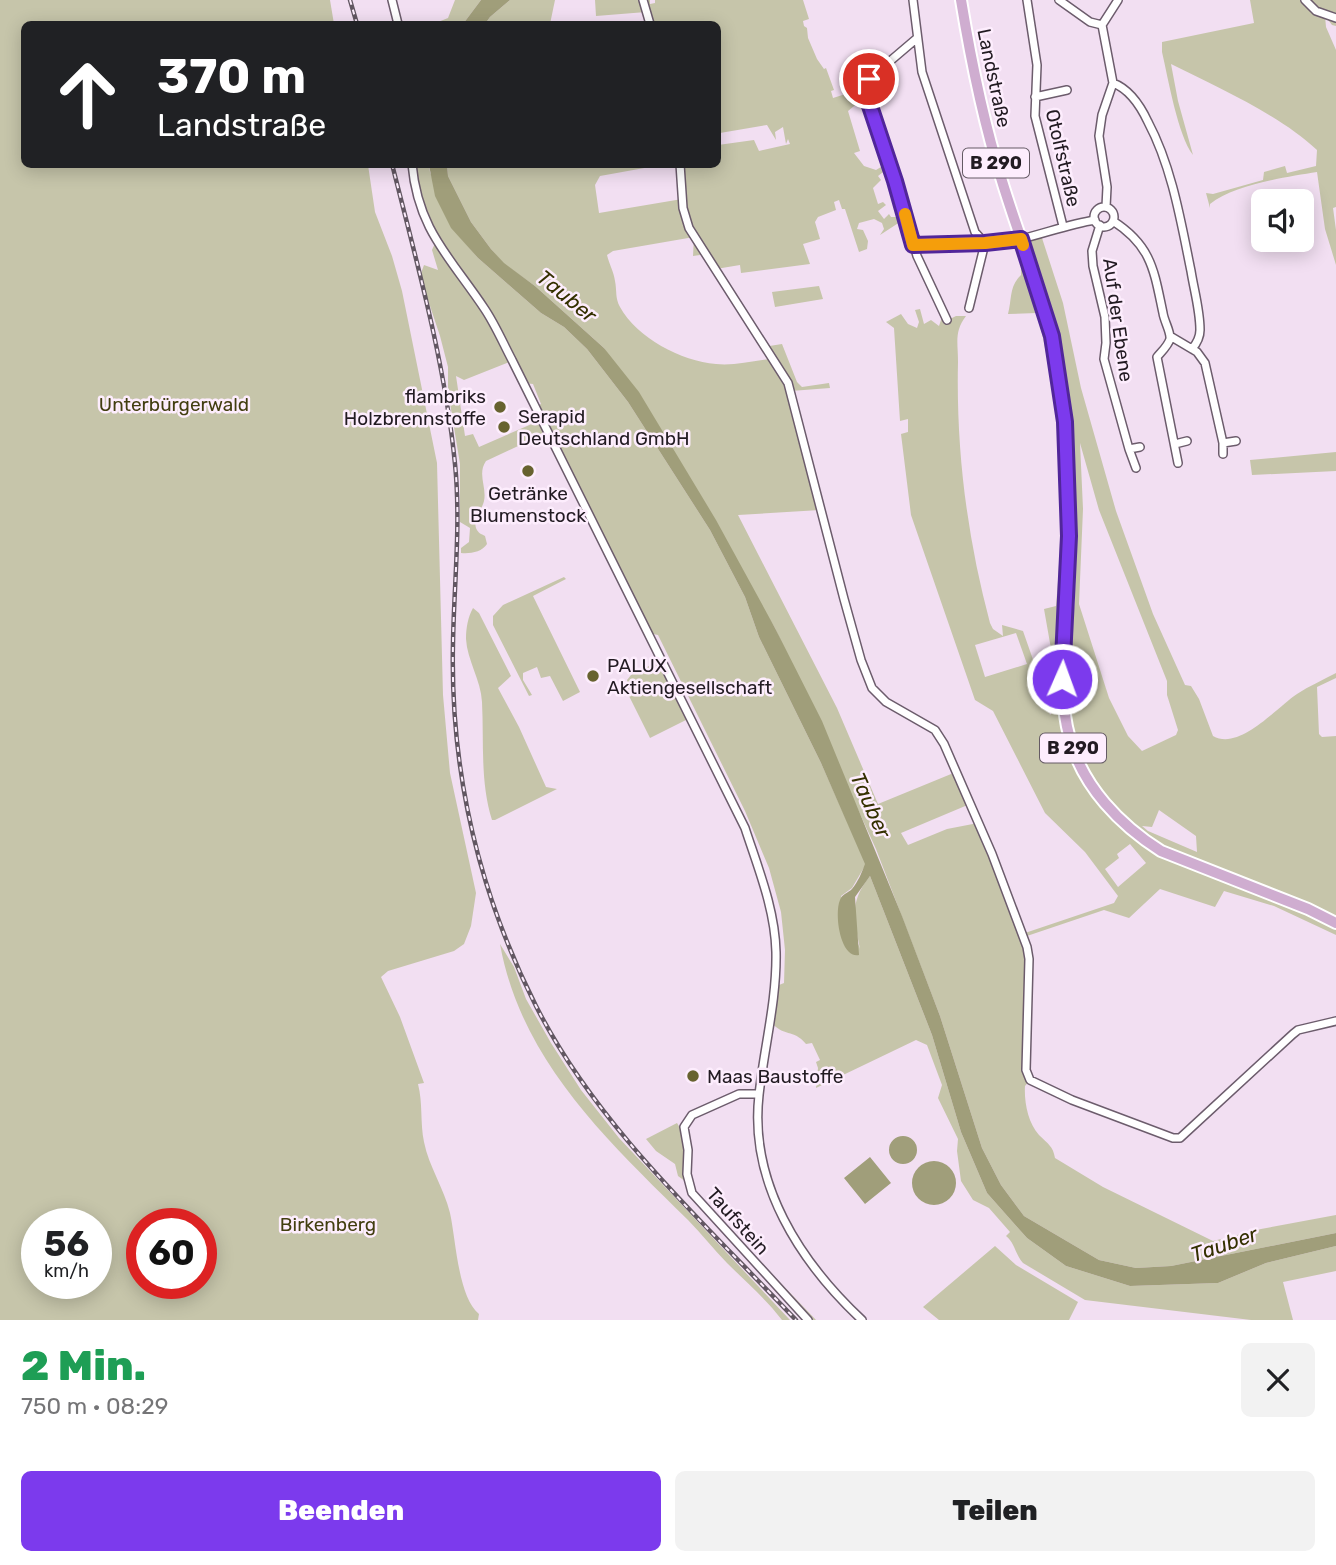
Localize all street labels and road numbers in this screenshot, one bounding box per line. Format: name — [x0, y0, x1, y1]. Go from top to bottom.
street label: Landstraße — [972, 26, 1016, 130]
street label: Otolfstraße — [1041, 107, 1085, 209]
road number: B 290 — [963, 148, 1029, 178]
street label: Auf der Ebene — [1098, 257, 1138, 383]
road number: B 290 — [1040, 734, 1106, 762]
street label: Taufstein — [702, 1183, 774, 1259]

